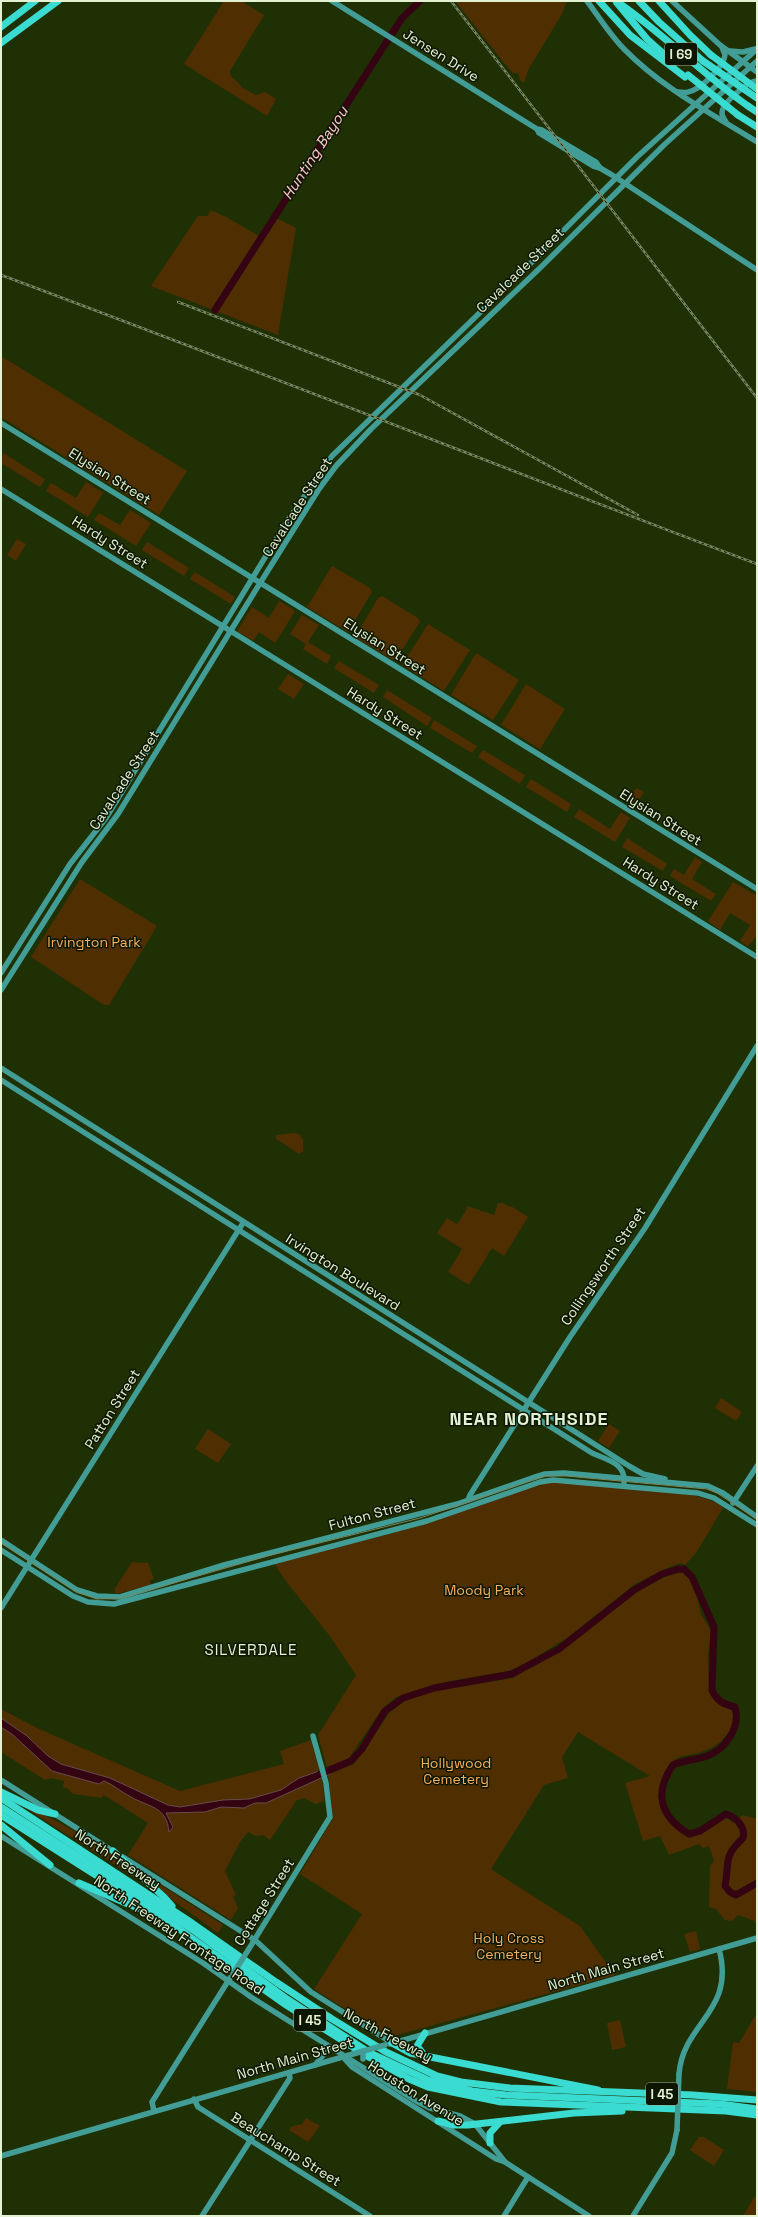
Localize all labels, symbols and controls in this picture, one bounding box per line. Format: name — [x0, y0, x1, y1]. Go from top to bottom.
street label: Jensen Drive — [400, 25, 482, 85]
road number: I 69 — [665, 43, 697, 65]
water label: Hunting Bayou — [277, 102, 352, 203]
street label: Cavalcade Street — [472, 223, 568, 317]
street label: Elysian Street — [65, 444, 155, 508]
street label: Cavalcade Street — [258, 454, 336, 560]
street label: Hardy Street — [69, 512, 151, 572]
street label: Elysian Street — [340, 614, 430, 678]
street label: Hardy Street — [344, 683, 426, 743]
street label: Cavalcade Street — [85, 727, 163, 833]
street label: Elysian Street — [616, 785, 706, 849]
street label: Hardy Street — [620, 853, 702, 913]
park label: Irvington Park — [47, 933, 141, 951]
street label: Collingsworth Street — [557, 1203, 649, 1329]
street label: Irvington Boulevard — [282, 1230, 404, 1314]
street label: Patton Street — [80, 1366, 144, 1452]
district label: NEAR NORTHSIDE — [450, 1407, 608, 1430]
street label: Fulton Street — [327, 1494, 417, 1534]
park label: Moody Park — [444, 1581, 524, 1599]
district label: SILVERDALE — [205, 1640, 297, 1659]
park label: Hollywood Cemetery — [421, 1754, 491, 1788]
street label: North Freeway — [72, 1825, 164, 1893]
street label: Cottage Street — [230, 1855, 298, 1949]
street label: North Freeway Frontage Road — [91, 1871, 267, 1999]
park label: Holy Cross Cemetery — [474, 1929, 544, 1963]
street label: North Main Street — [546, 1944, 666, 1994]
street label: North Freeway — [340, 2004, 436, 2066]
road number: I 45 — [294, 2009, 326, 2031]
street label: North Main Street — [235, 2033, 355, 2083]
street label: Houston Avenue — [365, 2056, 467, 2130]
road number: I 45 — [646, 2083, 678, 2105]
street label: Beauchamp Street — [228, 2108, 344, 2190]

